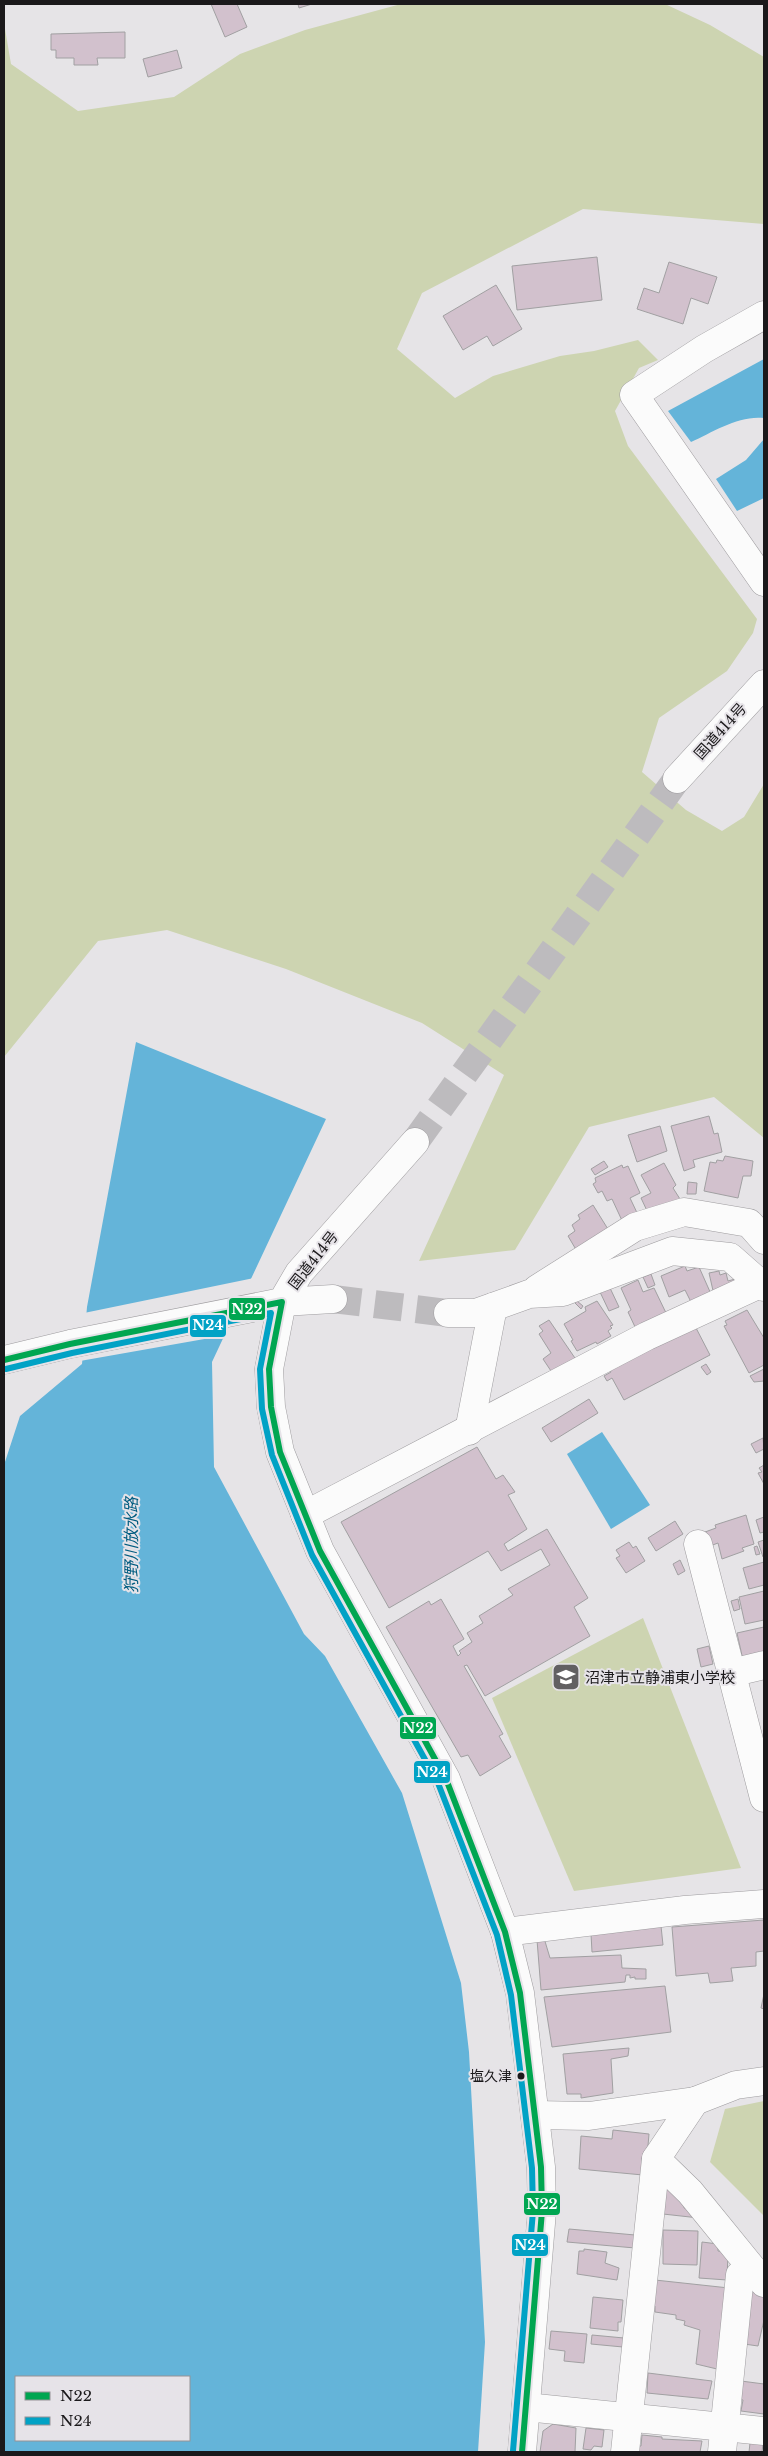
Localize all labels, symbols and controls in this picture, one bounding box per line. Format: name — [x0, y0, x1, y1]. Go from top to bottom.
street label: 国道414号 — [690, 699, 750, 763]
street label: 国道414号 — [284, 1227, 342, 1293]
line badge: N22 — [228, 1297, 266, 1321]
text: N22 — [231, 1300, 263, 1318]
line badge: N24 — [189, 1314, 227, 1338]
text: N24 — [192, 1316, 224, 1334]
water label: 狩野川放水路 — [121, 1495, 141, 1593]
school or university icon: 沼津市立静浦東小学校 — [551, 1662, 581, 1692]
place label: 沼津市立静浦東小学校 — [585, 1668, 735, 1687]
line badge: N22 — [399, 1716, 437, 1740]
text: N22 — [402, 1719, 434, 1737]
line badge: N24 — [413, 1760, 451, 1784]
text: N24 — [416, 1763, 448, 1781]
place label: 塩久津 — [470, 2067, 512, 2085]
marker: 塩久津 — [516, 2071, 526, 2081]
line badge: N22 — [523, 2192, 561, 2216]
text: N22 — [526, 2195, 558, 2213]
line badge: N24 — [511, 2233, 549, 2257]
text: N24 — [514, 2236, 546, 2254]
legend — [15, 2376, 190, 2441]
text: N22 — [60, 2386, 92, 2405]
text: N24 — [60, 2411, 92, 2430]

